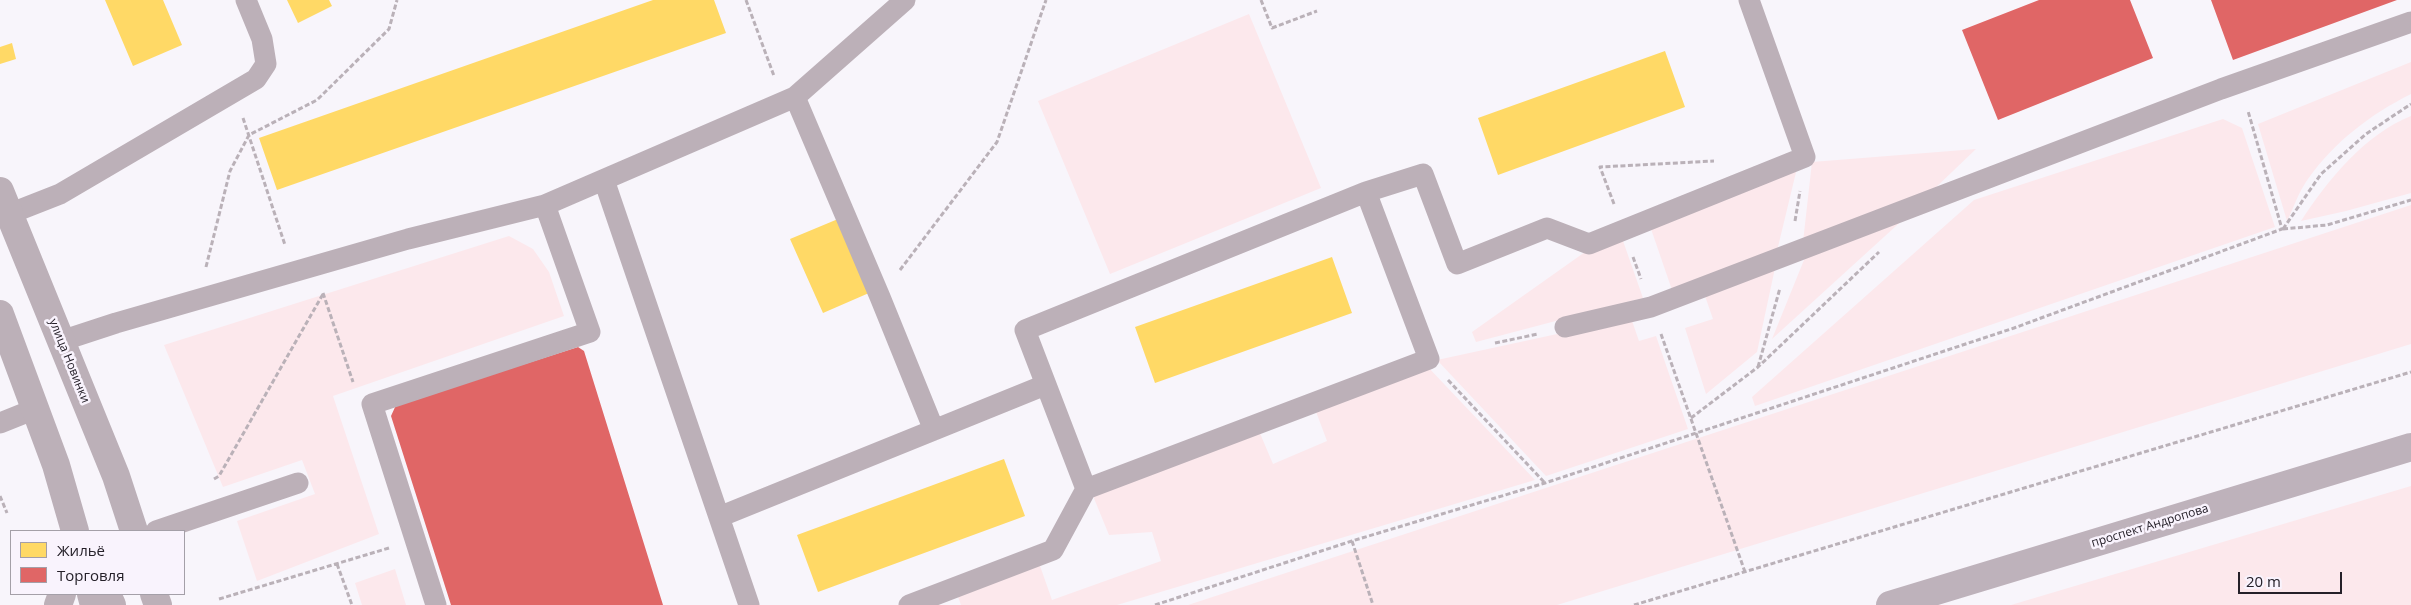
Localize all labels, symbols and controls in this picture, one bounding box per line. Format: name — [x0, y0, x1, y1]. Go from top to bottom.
street label: улица Новинки — [46, 317, 92, 405]
street label: проспект Андропова — [2090, 501, 2210, 551]
legend — [10, 530, 185, 595]
text: Жильё — [57, 540, 105, 560]
scale bar — [2241, 562, 2345, 594]
text: Торговля — [57, 565, 124, 585]
text: 20 m — [2246, 571, 2281, 591]

